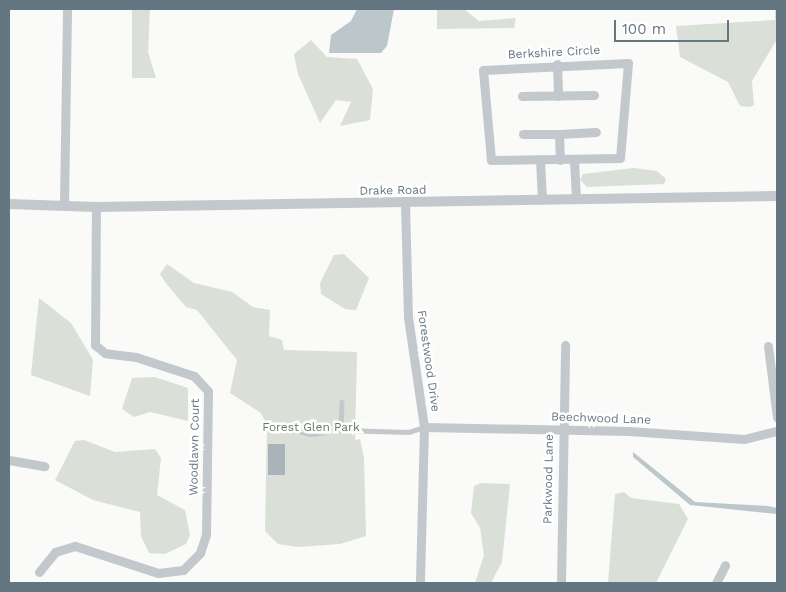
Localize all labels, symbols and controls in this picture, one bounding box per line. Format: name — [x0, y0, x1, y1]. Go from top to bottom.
scale bar — [616, 10, 731, 42]
text: 100 m — [622, 20, 666, 38]
street label: Berkshire Circle — [507, 43, 601, 63]
street label: Drake Road — [359, 183, 427, 199]
street label: Forestwood Drive — [414, 309, 442, 413]
street label: Woodlawn Court — [187, 398, 203, 496]
street label: Beechwood Lane — [551, 410, 651, 428]
park label: Forest Glen Park — [262, 421, 360, 435]
street label: Parkwood Lane — [541, 434, 557, 524]

